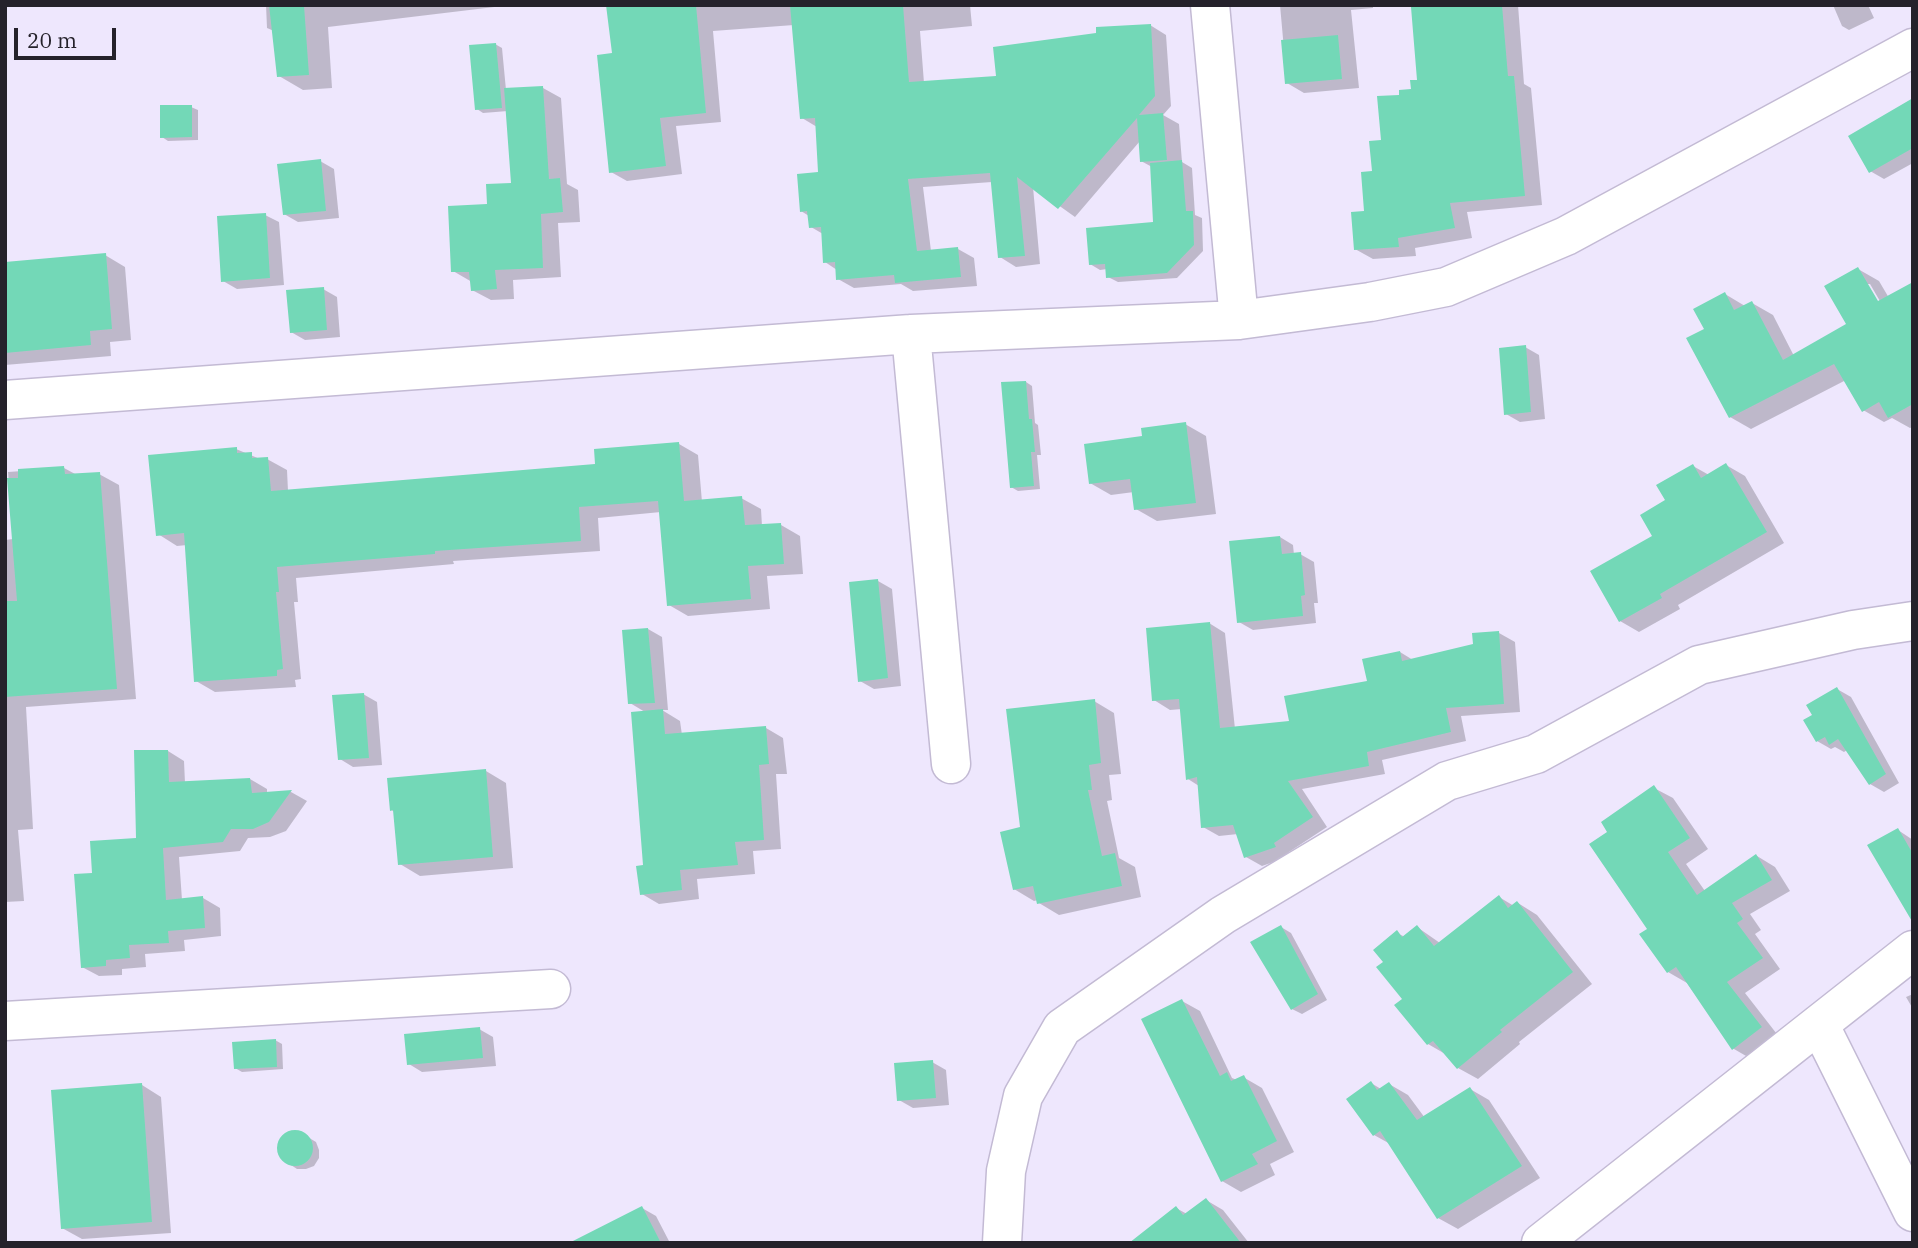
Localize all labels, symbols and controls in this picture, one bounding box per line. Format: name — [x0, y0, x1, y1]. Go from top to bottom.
scale bar — [18, 14, 119, 58]
text: 20 m — [27, 26, 77, 54]

